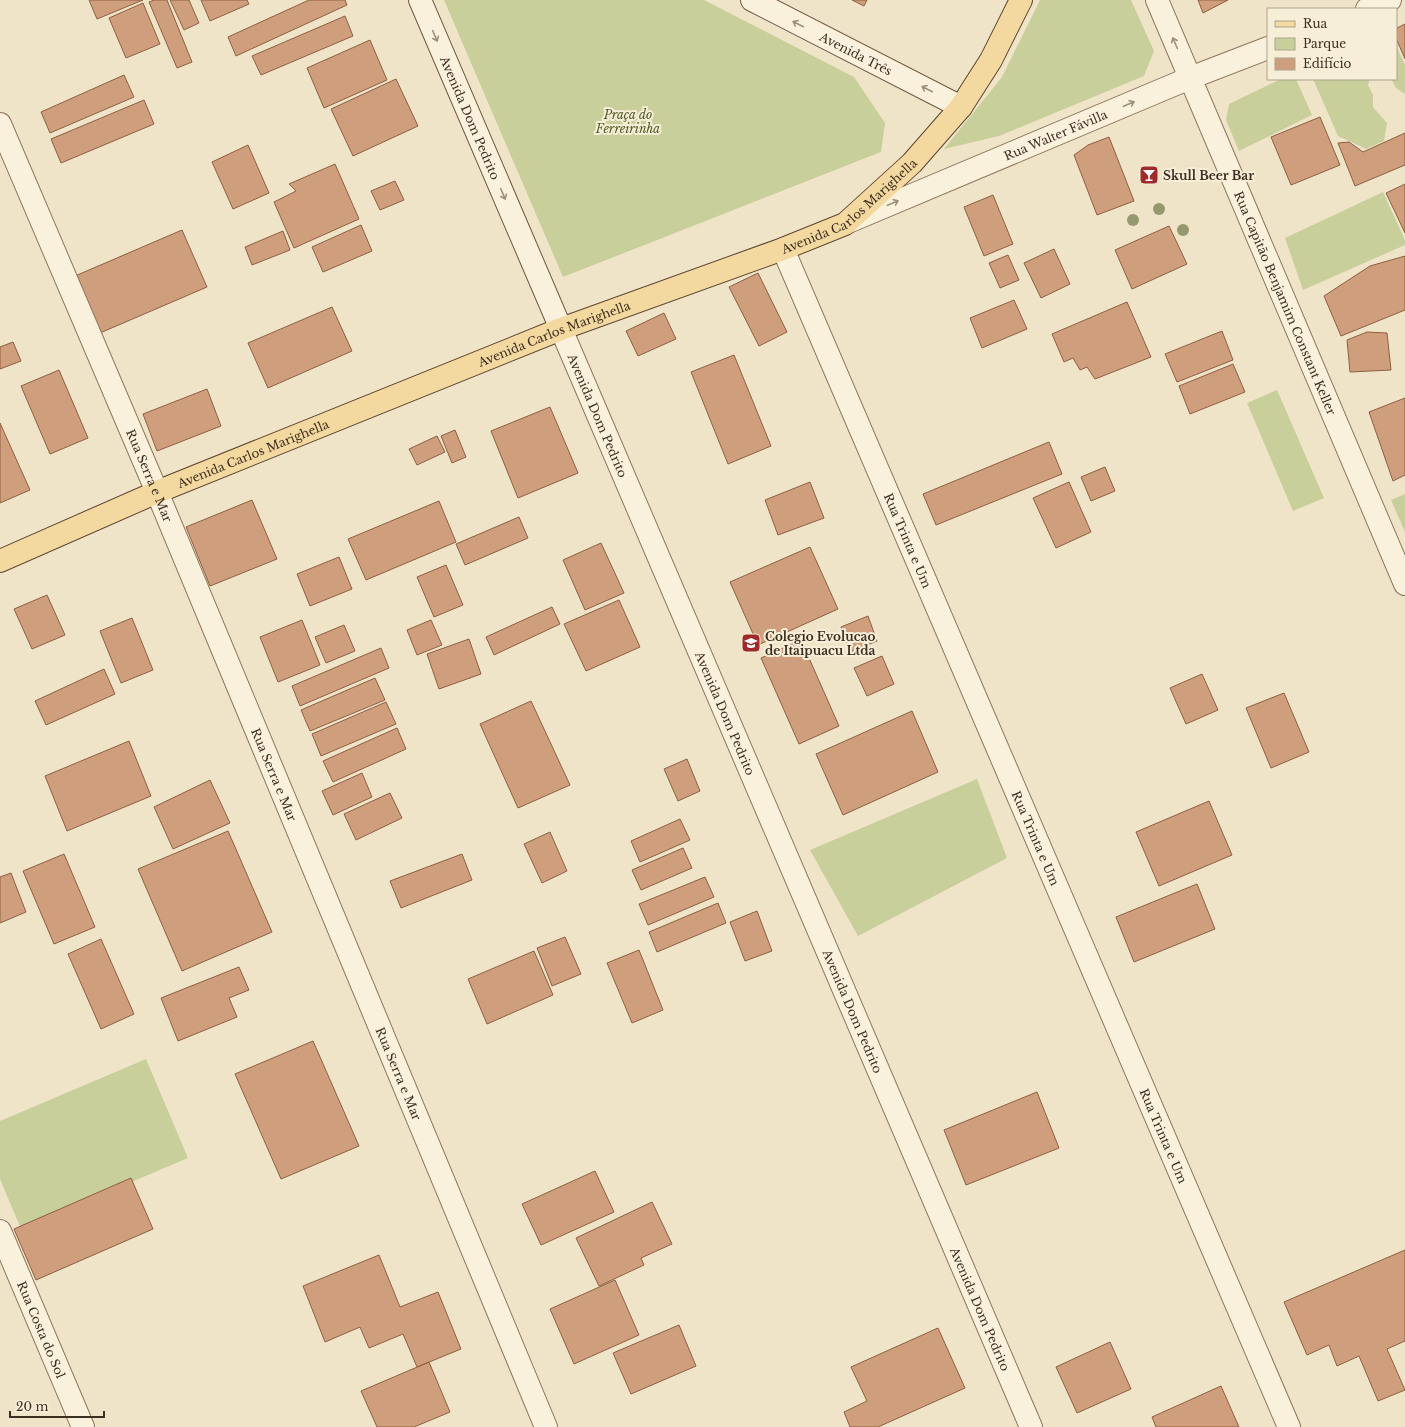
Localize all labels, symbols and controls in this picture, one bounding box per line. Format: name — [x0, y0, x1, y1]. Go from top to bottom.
legend — [1267, 8, 1397, 80]
text: Rua — [1303, 16, 1327, 31]
one-way arrow — [793, 20, 805, 27]
street label: Avenida Três — [817, 28, 895, 78]
one-way arrow — [432, 29, 440, 41]
text: Parque — [1303, 36, 1346, 51]
one-way arrow — [1170, 37, 1178, 49]
street label: Avenida Dom Pedrito — [437, 53, 504, 182]
text: Edifício — [1303, 56, 1351, 71]
one-way arrow — [921, 85, 933, 92]
one-way arrow — [1123, 100, 1135, 107]
street label: Rua Walter Fávilla — [1001, 106, 1110, 163]
park label: Praça do Ferreirinha — [595, 107, 660, 136]
street label: Avenida Carlos Marighella — [778, 155, 920, 257]
bar icon: Skull Beer Bar — [1138, 164, 1160, 186]
place label: Skull Beer Bar — [1163, 168, 1254, 183]
one-way arrow — [500, 188, 507, 200]
street label: Rua Capitão Benjamim Constant Keller — [1231, 189, 1340, 417]
one-way arrow — [887, 199, 899, 207]
street label: Avenida Carlos Marighella — [475, 297, 632, 370]
street label: Avenida Dom Pedrito — [565, 350, 631, 480]
street label: Avenida Carlos Marighella — [174, 416, 331, 491]
street label: Rua Serra e Mar — [123, 427, 176, 524]
street label: Rua Trinta e Um — [881, 491, 935, 590]
place label: Colegio Evolucao de Itaipuacu Ltda — [765, 629, 875, 658]
school or university icon: Colegio Evolucao de Itaipuacu Ltda — [740, 632, 762, 654]
street label: Avenida Dom Pedrito — [692, 648, 759, 777]
street label: Rua Serra e Mar — [248, 726, 301, 823]
street label: Rua Trinta e Um — [1009, 788, 1063, 888]
street label: Avenida Dom Pedrito — [820, 946, 886, 1075]
street label: Rua Serra e Mar — [373, 1025, 425, 1123]
street label: Rua Trinta e Um — [1137, 1086, 1191, 1185]
street label: Avenida Dom Pedrito — [947, 1244, 1014, 1373]
street label: Rua Costa do Sol — [15, 1279, 69, 1380]
scale bar — [10, 1393, 104, 1419]
text: 20 m — [16, 1399, 48, 1414]

